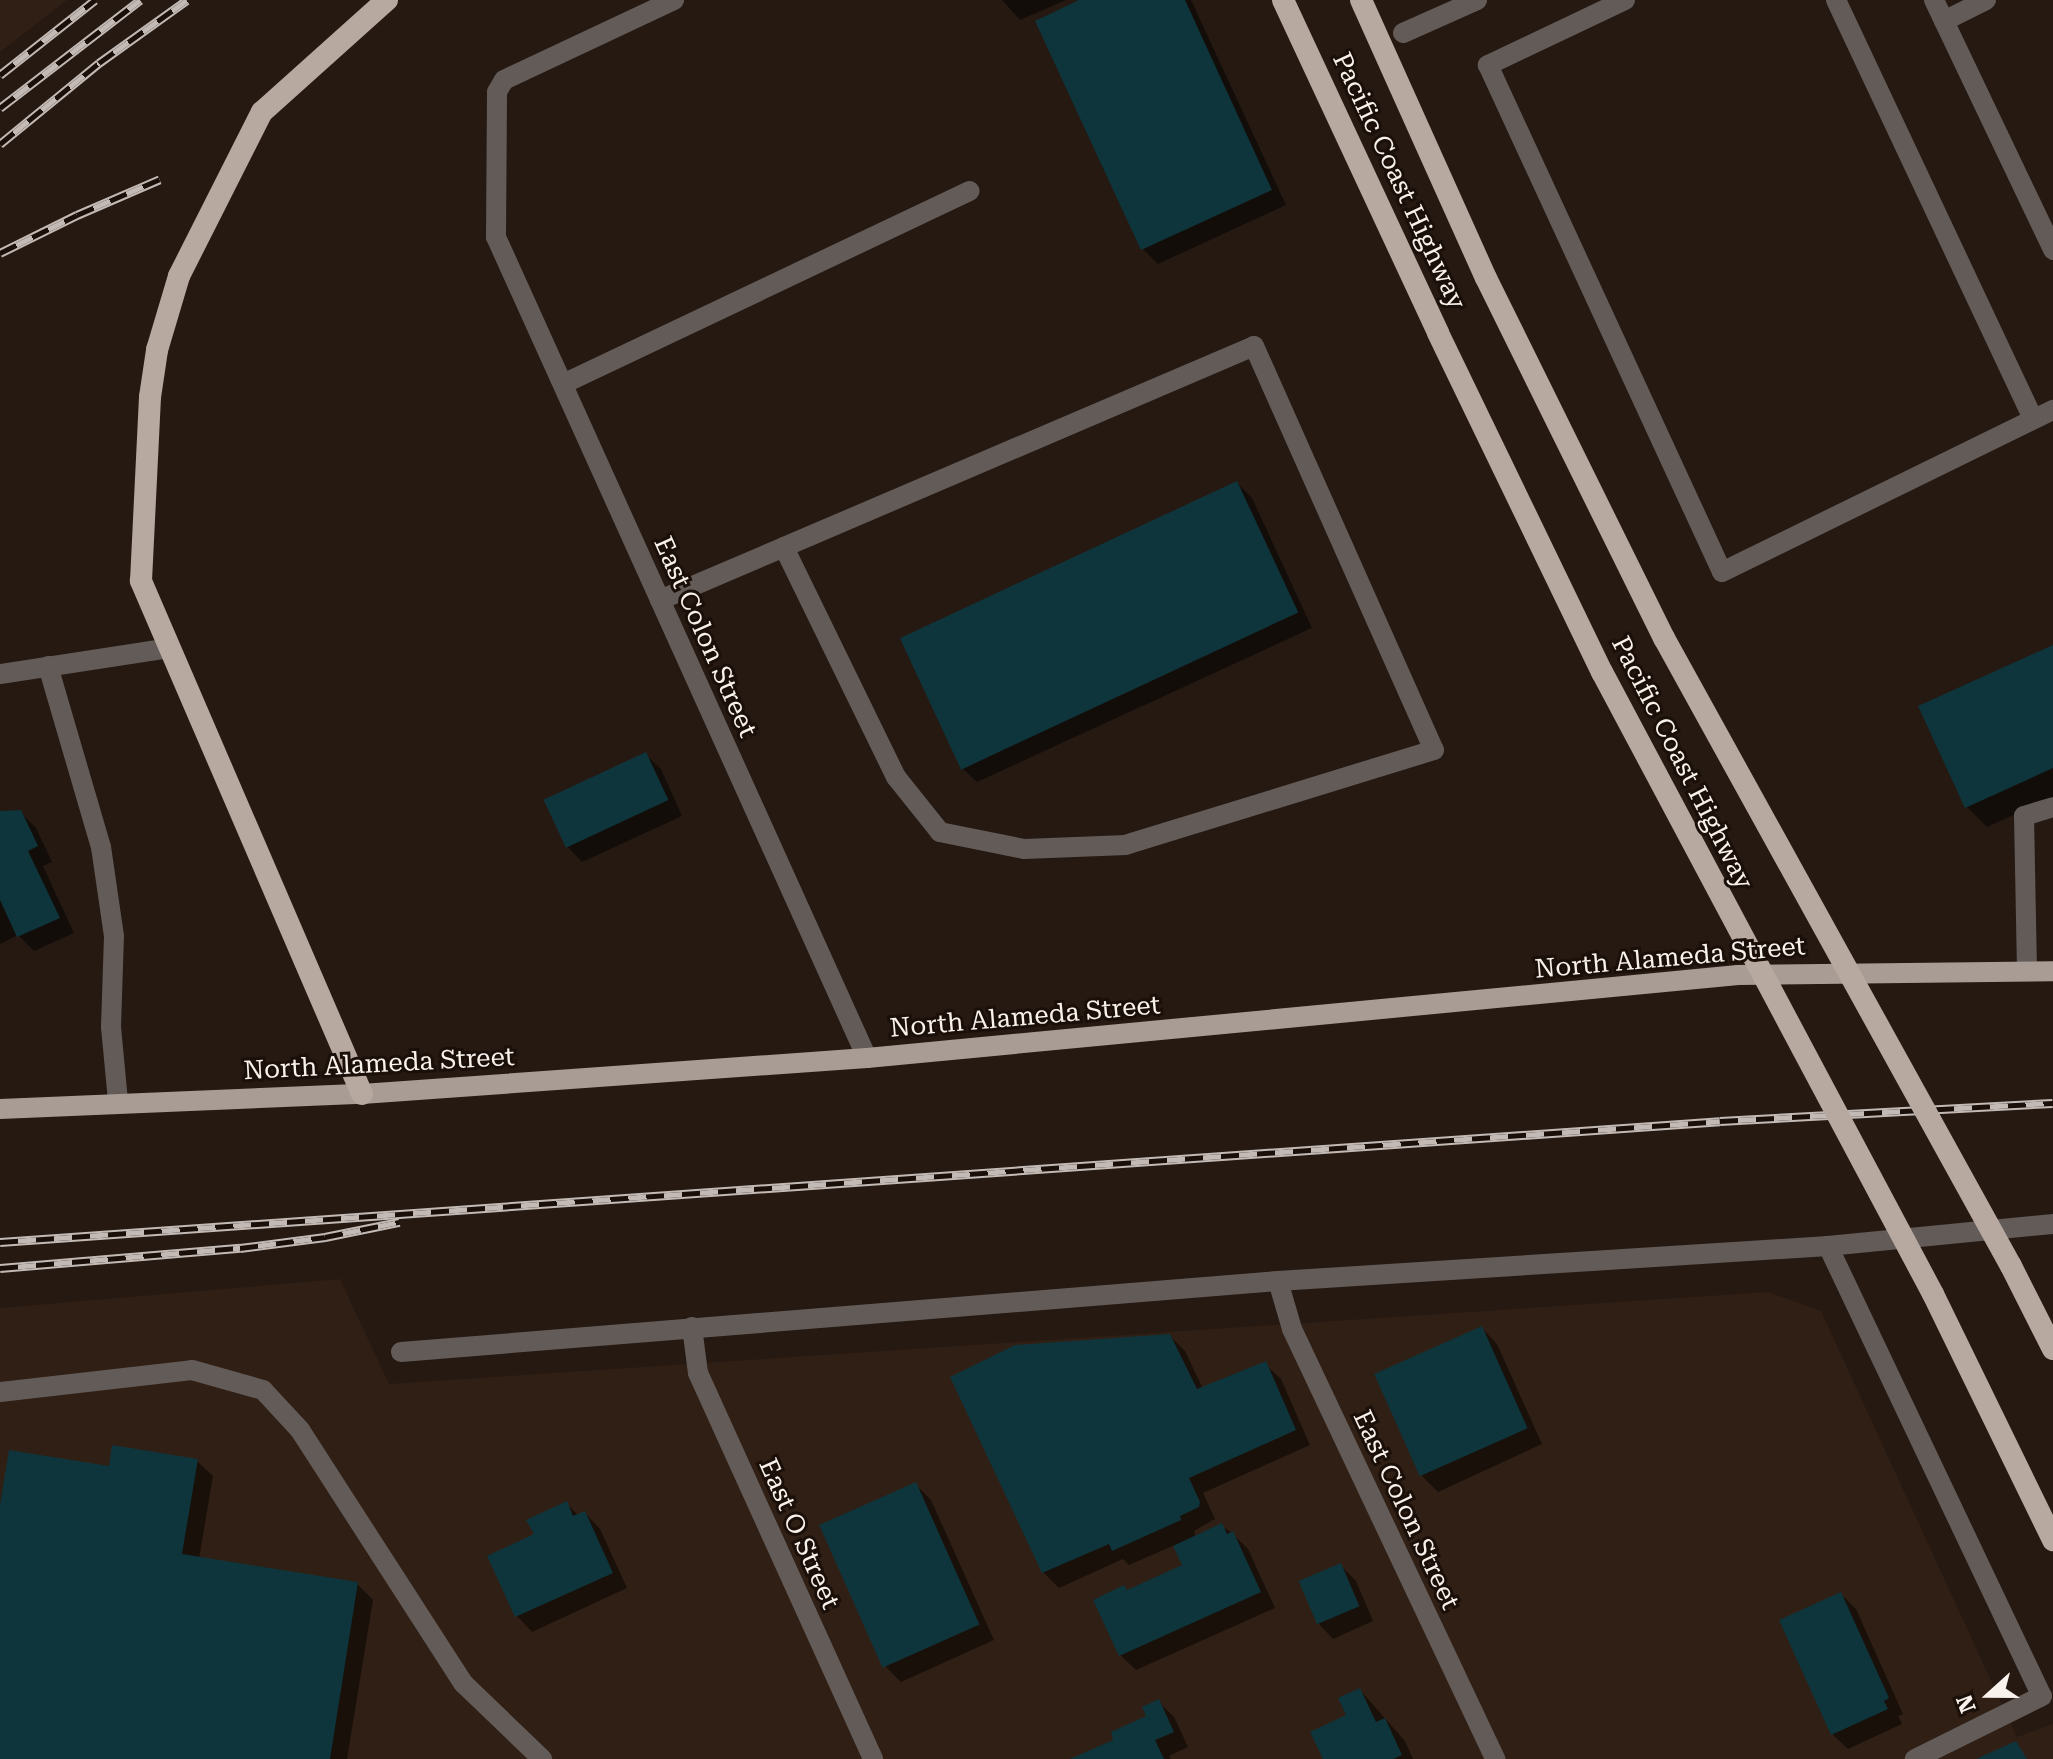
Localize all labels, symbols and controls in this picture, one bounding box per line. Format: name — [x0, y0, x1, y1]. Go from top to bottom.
street label: Pacific Coast Highway — [1326, 48, 1472, 314]
street label: East Colon Street — [647, 532, 763, 742]
street label: Pacific Coast Highway — [1605, 631, 1759, 895]
street label: North Alameda Street — [1533, 931, 1807, 985]
street label: North Alameda Street — [888, 990, 1162, 1044]
street label: North Alameda Street — [243, 1041, 515, 1087]
street label: East Colon Street — [1346, 1405, 1466, 1615]
street label: East O Street — [752, 1454, 846, 1614]
north arrow — [1949, 1655, 2029, 1735]
text: N — [1951, 1691, 1981, 1716]

